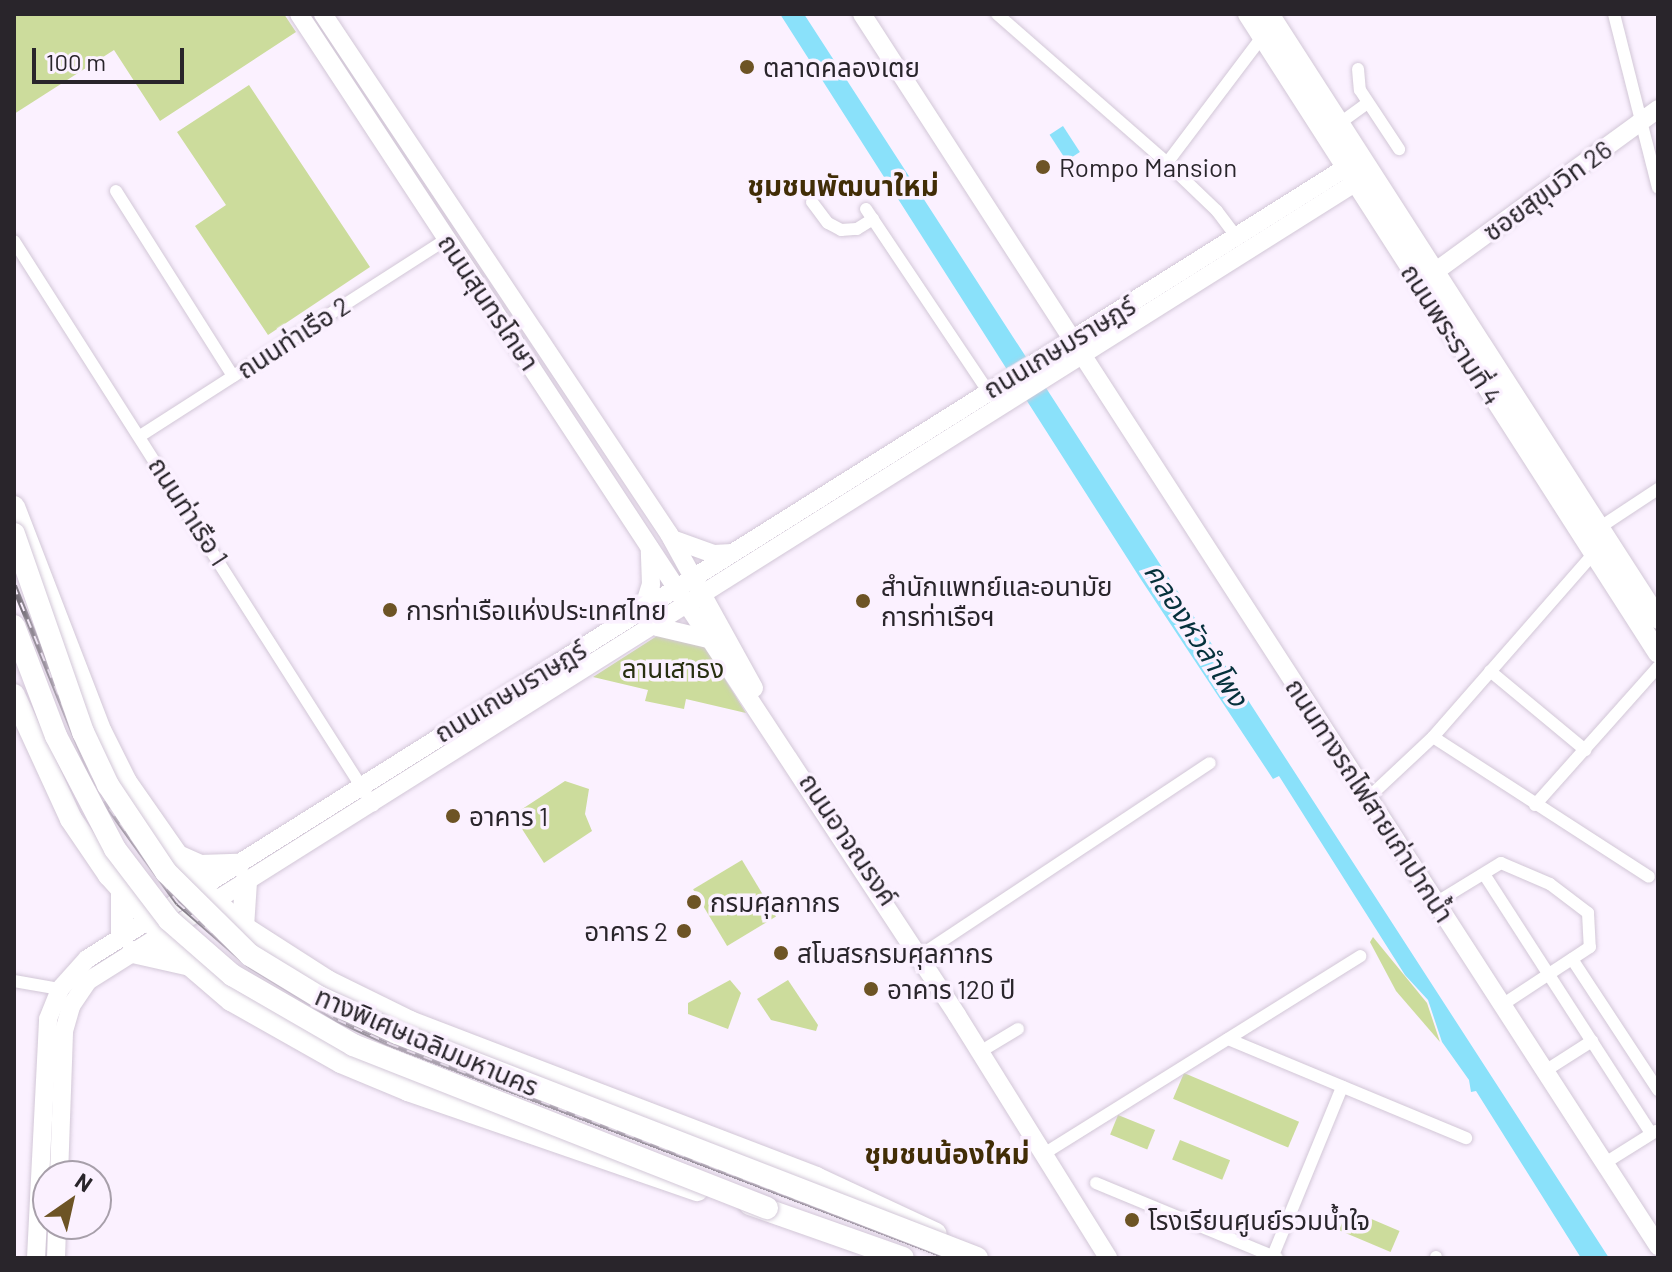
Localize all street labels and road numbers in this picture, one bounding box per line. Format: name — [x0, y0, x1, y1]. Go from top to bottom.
street label: ซอยสุขุมวิท 26 — [1477, 133, 1617, 247]
street label: ถนนสุนทรโกษา — [432, 228, 546, 376]
street label: ถนนพระรามที่ 4 — [1395, 258, 1509, 410]
street label: ถนนท่าเรือ 2 — [231, 289, 355, 385]
street label: ถนนเกษมราษฎร์ — [977, 289, 1141, 405]
street label: ถนนท่าเรือ 1 — [142, 451, 236, 571]
street label: ถนนเกษมราษฎร์ — [428, 633, 592, 749]
street label: ถนนทางรถไฟสายเก่าปากน้ำ — [1279, 672, 1461, 928]
street label: ถนนอาจณรงค์ — [793, 767, 905, 911]
street label: ทางพิเศษเฉลิมมหานคร — [311, 980, 543, 1102]

